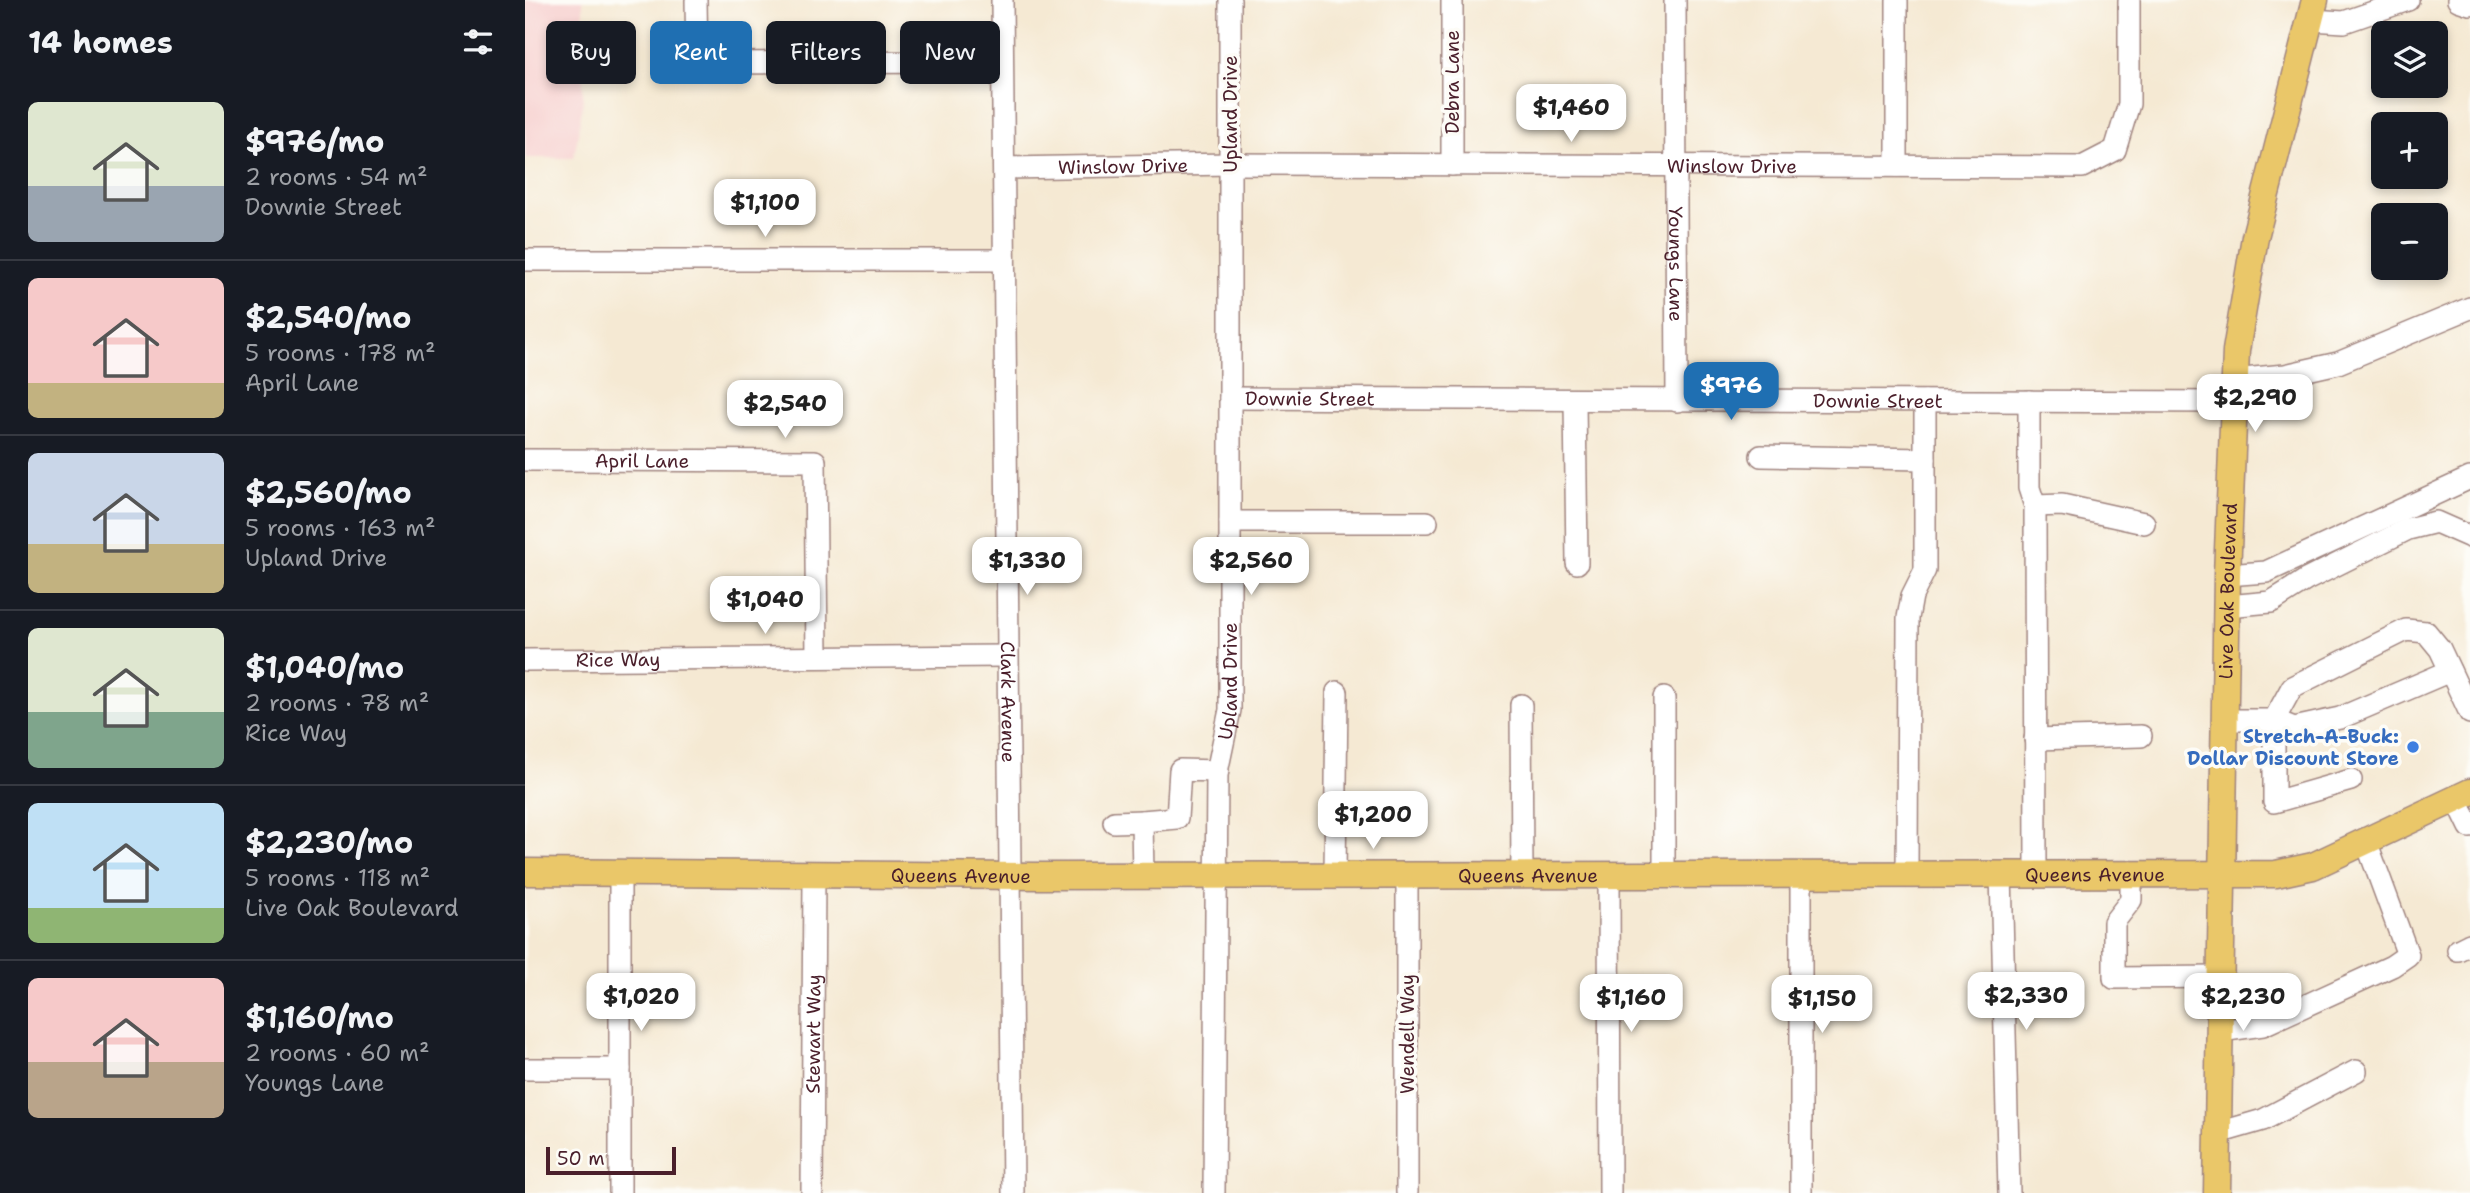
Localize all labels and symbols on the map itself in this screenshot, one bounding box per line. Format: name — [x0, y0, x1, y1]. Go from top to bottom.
street label: Debra Lane — [1440, 30, 1465, 134]
street label: Upland Drive — [1218, 55, 1243, 173]
pin: $1,460 — [1514, 85, 1628, 144]
street label: Winslow Drive — [1058, 153, 1188, 180]
street label: Winslow Drive — [1667, 154, 1797, 179]
pin: $1,100 — [708, 180, 822, 239]
street label: Youngs Lane — [1663, 206, 1689, 322]
pin: $976 — [1690, 362, 1772, 422]
pin: $2,290 — [2198, 374, 2312, 434]
pin: $2,540 — [728, 380, 842, 440]
street label: Downie Street — [1245, 386, 1375, 412]
street label: Downie Street — [1813, 388, 1943, 414]
street label: April Lane — [595, 448, 689, 474]
street label: Live Oak Boulevard — [2213, 502, 2243, 680]
pin: $1,330 — [970, 538, 1084, 597]
pin: $2,560 — [1194, 538, 1308, 597]
pin: $1,040 — [708, 576, 822, 636]
street label: Upland Drive — [1212, 623, 1243, 742]
street label: Clark Avenue — [995, 641, 1021, 763]
street label: Rice Way — [576, 647, 660, 673]
place label: Stretch-A-Buck: Dollar Discount Store — [2187, 724, 2399, 771]
marker: Stretch-A-Buck: Dollar Discount Store — [2405, 739, 2421, 755]
pin: $1,200 — [1316, 792, 1430, 851]
street label: Queens Avenue — [2025, 862, 2165, 887]
street label: Queens Avenue — [891, 863, 1031, 889]
street label: Queens Avenue — [1458, 863, 1598, 888]
pin: $2,330 — [1969, 972, 2083, 1032]
pin: $1,020 — [584, 974, 698, 1033]
street label: Stewart Way — [801, 974, 826, 1094]
street label: Wendell Way — [1395, 974, 1420, 1094]
pin: $1,160 — [1574, 974, 1688, 1034]
pin: $2,230 — [2186, 974, 2300, 1033]
pin: $1,150 — [1765, 976, 1879, 1035]
scale bar — [546, 1144, 675, 1176]

